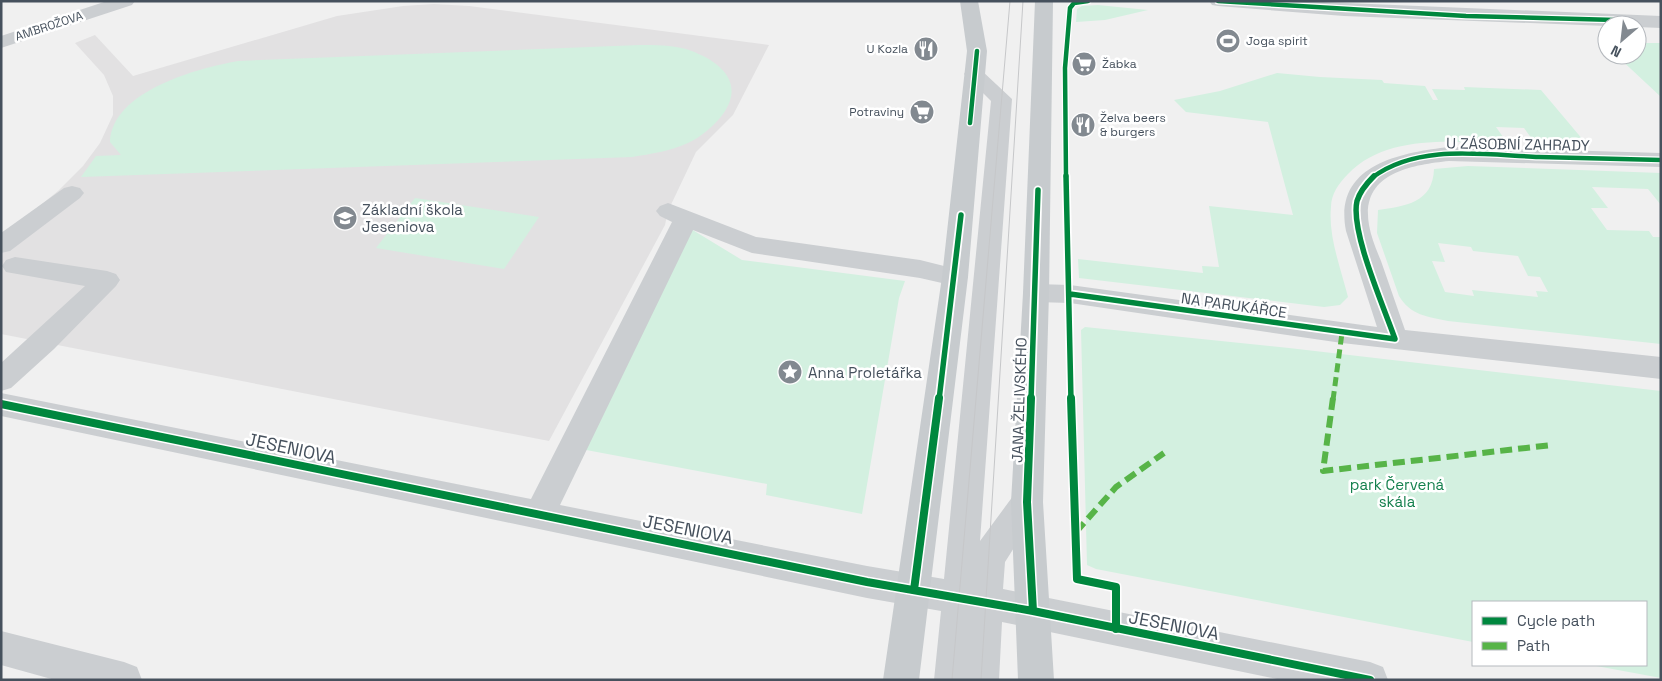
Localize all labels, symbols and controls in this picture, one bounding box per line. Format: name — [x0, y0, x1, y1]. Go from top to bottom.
street label: AMBROŽOVA — [13, 7, 85, 44]
north arrow — [1597, 15, 1647, 65]
sports icon: Joga spirit — [1215, 28, 1241, 54]
place label: Joga spirit — [1246, 33, 1308, 49]
restaurant icon: U Kozla — [913, 36, 939, 62]
place label: U Kozla — [867, 41, 908, 57]
text: N — [1608, 41, 1624, 62]
supermarket icon: Žabka — [1071, 51, 1097, 77]
place label: Žabka — [1102, 56, 1137, 72]
supermarket icon: Potraviny — [909, 99, 935, 125]
place label: Potraviny — [849, 104, 904, 120]
place label: Želva beers & burgers — [1100, 110, 1166, 140]
restaurant icon: Želva beers & burgers — [1070, 112, 1096, 138]
street label: U ZÁSOBNÍ ZAHRADY — [1446, 133, 1590, 155]
place label: Základní škola Jeseniova — [362, 200, 463, 236]
school or university icon: Základní škola Jeseniova — [332, 205, 358, 231]
street label: NA PARUKÁŘCE — [1180, 288, 1288, 322]
street label: JANA ŽELIVSKÉHO — [1007, 337, 1031, 463]
place icon: Anna Proletářka — [777, 359, 803, 385]
place label: Anna Proletářka — [808, 363, 922, 382]
street label: JESENIOVA — [244, 427, 338, 469]
park label: park Červená skála — [1350, 475, 1445, 511]
street label: JESENIOVA — [641, 509, 735, 549]
legend — [1472, 601, 1647, 666]
street label: JESENIOVA — [1127, 605, 1221, 645]
text: Cycle path — [1517, 611, 1595, 630]
text: Path — [1517, 636, 1550, 655]

